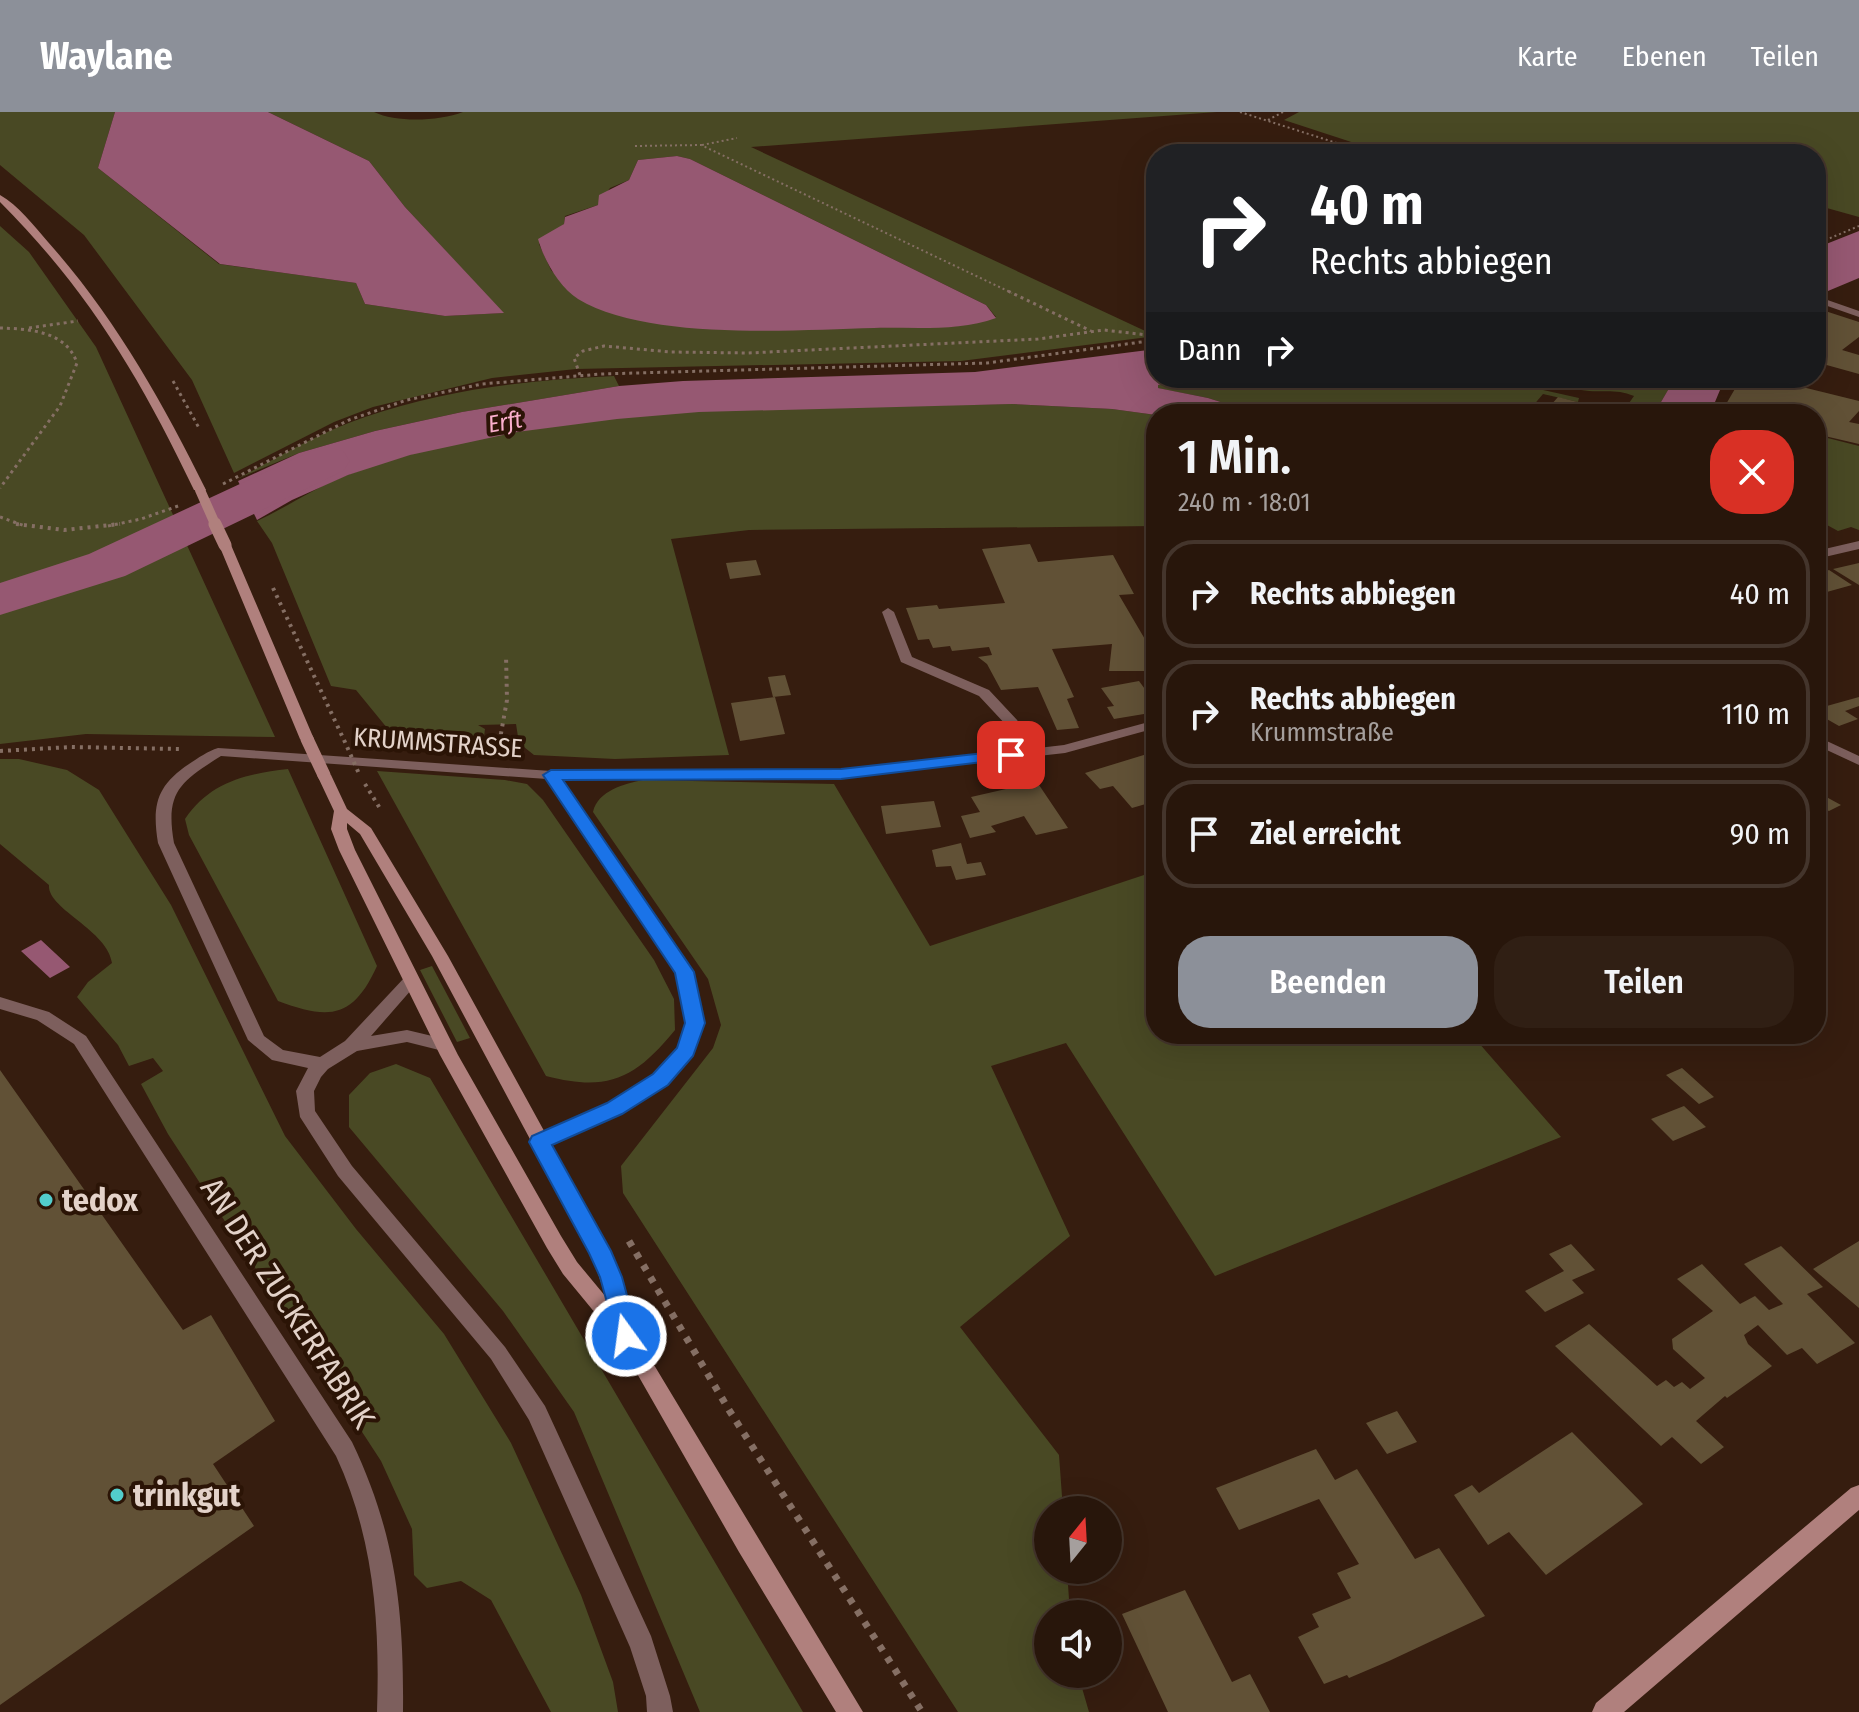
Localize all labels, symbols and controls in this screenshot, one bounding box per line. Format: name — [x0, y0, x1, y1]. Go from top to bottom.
text: Waylane — [40, 33, 173, 79]
text: Karte — [1517, 40, 1578, 73]
text: Ebenen — [1622, 40, 1707, 73]
text: Teilen — [1751, 40, 1819, 73]
text: 40 m — [1310, 172, 1424, 239]
icon: right — [1178, 176, 1282, 280]
text: Rechts abbiegen — [1310, 240, 1553, 284]
icon: right — [1257, 328, 1301, 372]
text: Dann — [1178, 332, 1241, 368]
water label: Erft — [486, 405, 525, 439]
text: 1 Min. — [1178, 428, 1291, 486]
button: close — [1710, 430, 1794, 514]
text: 240 m · 18:01 — [1178, 487, 1311, 518]
icon: right — [1182, 572, 1226, 616]
text: Rechts abbiegen — [1250, 576, 1456, 612]
text: 40 m — [1730, 576, 1790, 612]
text: Rechts abbiegen — [1250, 681, 1456, 717]
icon: right — [1182, 692, 1226, 736]
text: 110 m — [1721, 696, 1790, 732]
text: Krummstraße — [1250, 717, 1394, 748]
pin — [977, 721, 1045, 789]
street label: KRUMMSTRASSE — [352, 722, 524, 764]
icon: arrive — [989, 733, 1033, 777]
icon: arrive — [1182, 812, 1226, 856]
text: Ziel erreicht — [1250, 816, 1401, 852]
text: 90 m — [1730, 816, 1790, 852]
button: Beenden — [1178, 936, 1478, 1028]
button: Teilen — [1494, 936, 1794, 1028]
street label: AN DER ZUCKERFABRIK — [193, 1171, 384, 1436]
place label: tedox — [62, 1181, 139, 1219]
marker: tedox — [37, 1191, 55, 1209]
position arrow — [584, 1294, 668, 1378]
place label: trinkgut — [133, 1476, 241, 1514]
marker: trinkgut — [108, 1486, 126, 1504]
north arrow — [1034, 1496, 1122, 1584]
map controls — [1034, 1496, 1122, 1688]
button: sound — [1034, 1600, 1122, 1688]

